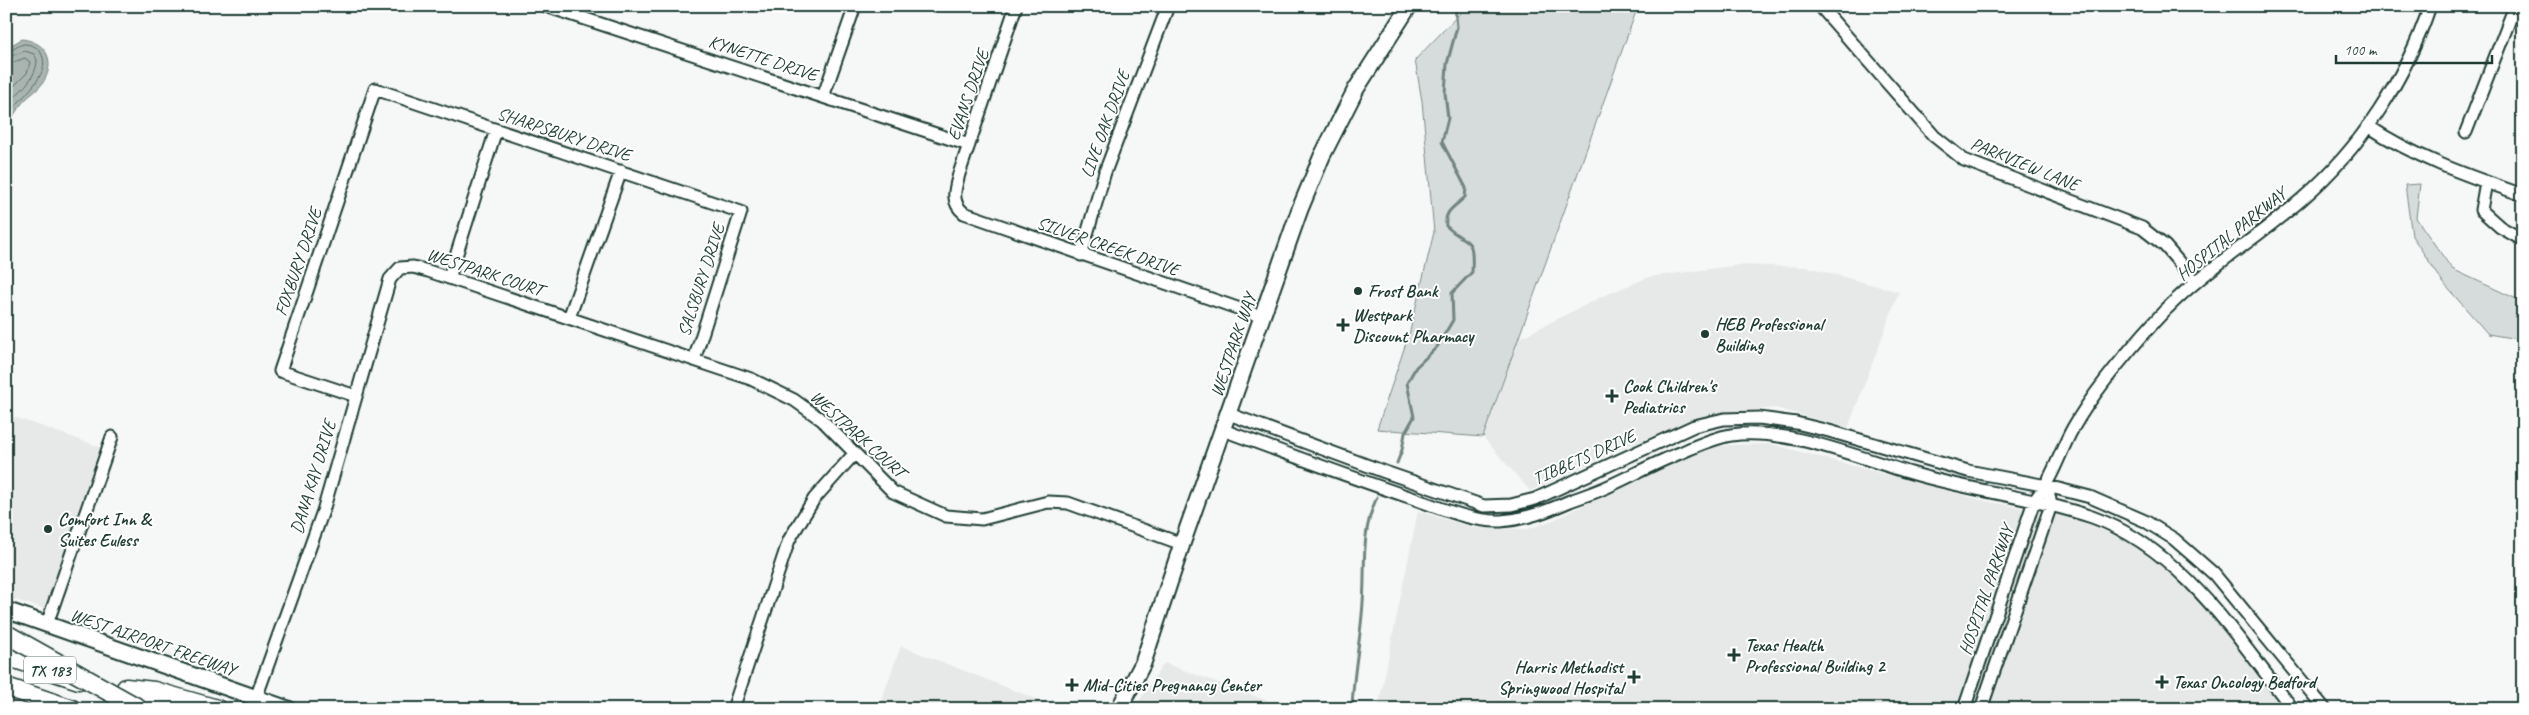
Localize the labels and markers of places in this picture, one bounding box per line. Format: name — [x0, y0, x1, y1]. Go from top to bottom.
place label: Frost Bank — [1368, 280, 1440, 302]
marker: Frost Bank — [1352, 285, 1364, 297]
place label: Westpark Discount Pharmacy — [1353, 304, 1475, 347]
place label: HEB Professional Building — [1715, 313, 1827, 356]
marker: Westpark Discount Pharmacy — [1337, 319, 1349, 331]
marker: HEB Professional Building — [1699, 328, 1711, 340]
place label: Cook Children's Pediatrics — [1623, 375, 1718, 418]
marker: Cook Children's Pediatrics — [1605, 389, 1619, 403]
place label: Comfort Inn & Suites Euless — [58, 508, 153, 551]
marker: Comfort Inn & Suites Euless — [42, 523, 54, 535]
place label: Texas Health Professional Building 2 — [1745, 634, 1886, 677]
marker: Texas Health Professional Building 2 — [1727, 648, 1741, 662]
place label: Harris Methodist Springwood Hospital — [1498, 656, 1627, 699]
marker: Harris Methodist Springwood Hospital — [1627, 670, 1641, 684]
place label: Texas Oncology Bedford — [2173, 671, 2319, 693]
place label: Mid-Cities Pregnancy Center — [1083, 674, 1263, 696]
marker: Texas Oncology Bedford — [2155, 675, 2169, 689]
marker: Mid-Cities Pregnancy Center — [1065, 678, 1079, 692]

